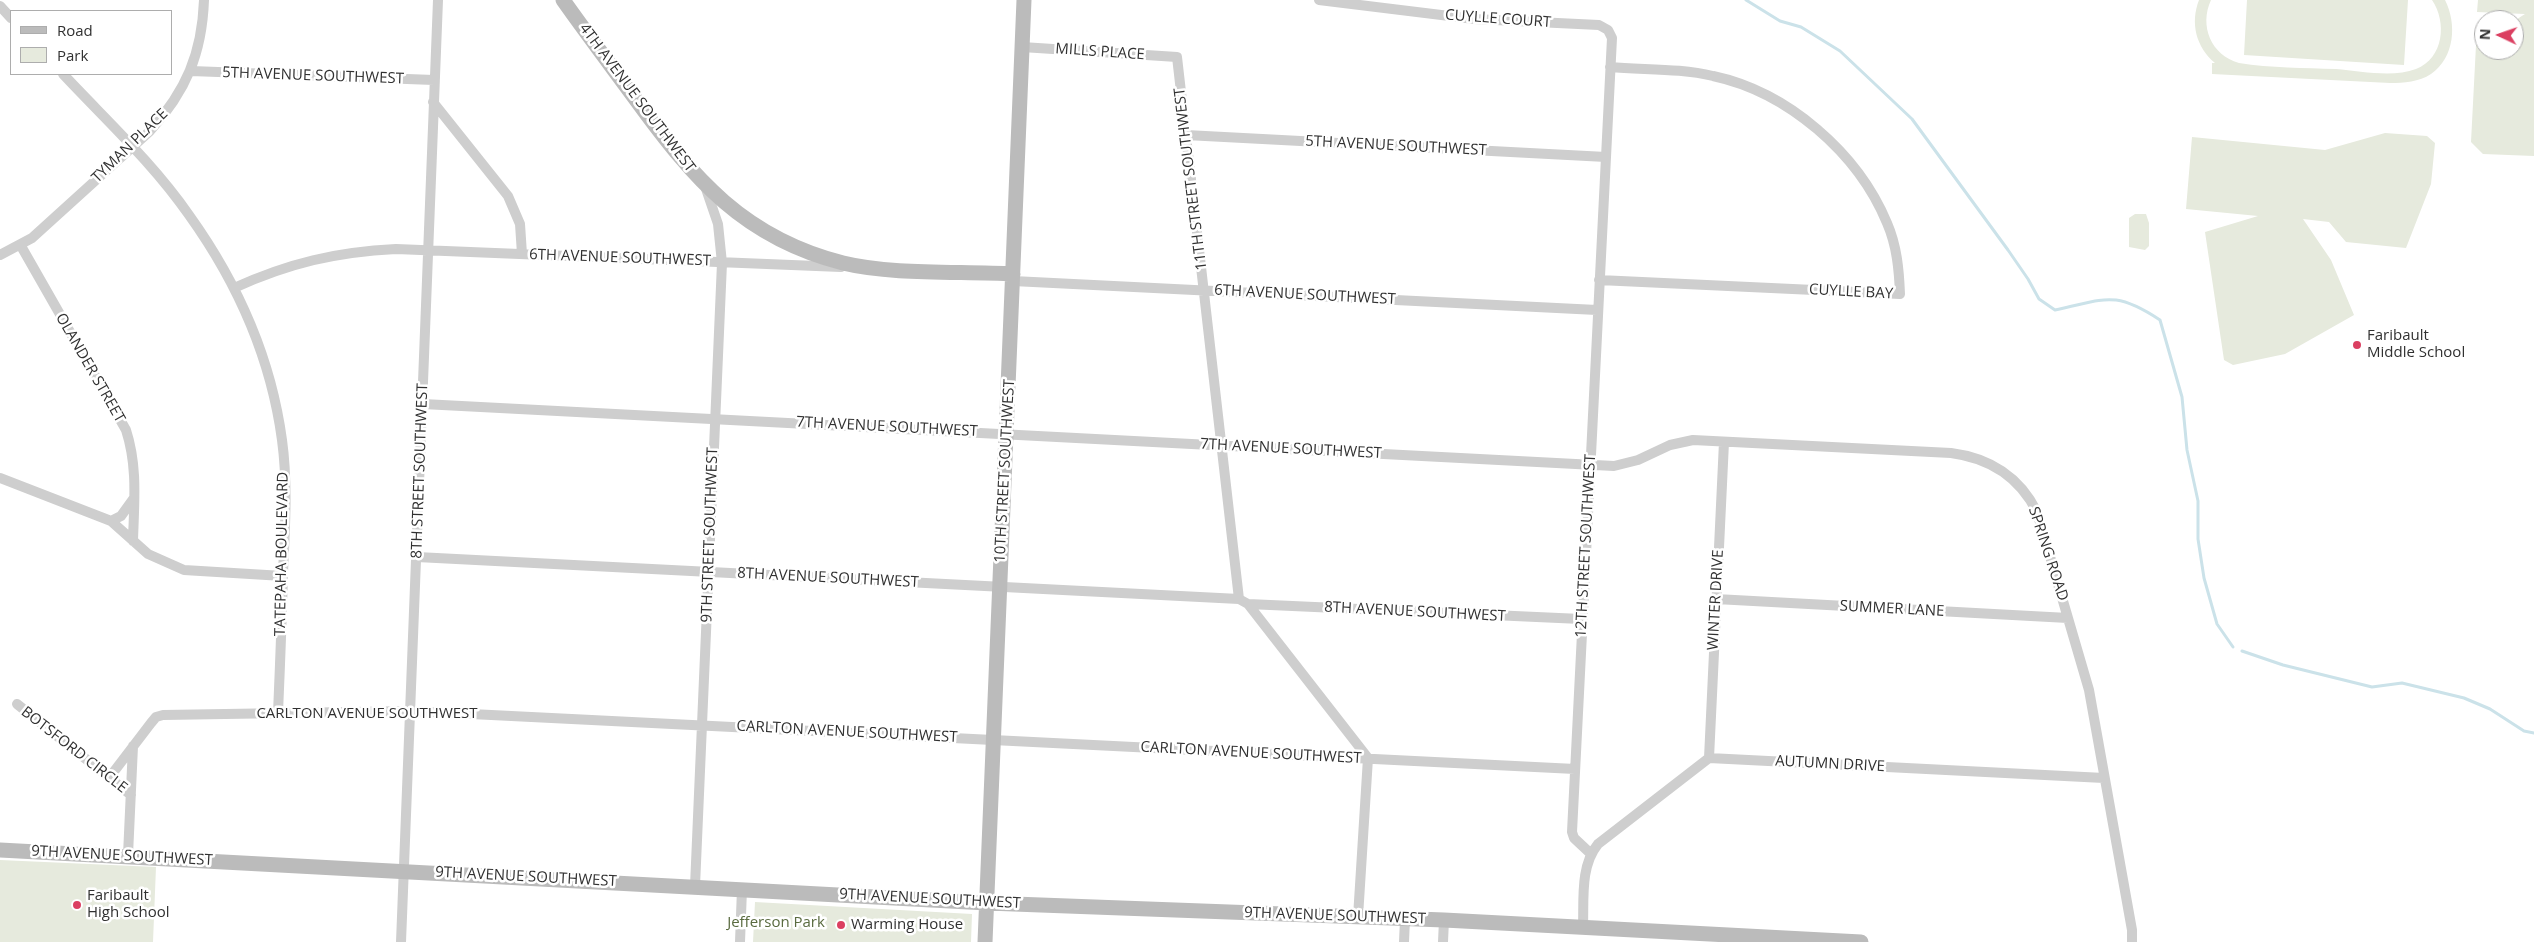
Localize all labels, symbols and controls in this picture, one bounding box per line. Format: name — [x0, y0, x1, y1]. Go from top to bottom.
street label: CUYLLE COURT — [1444, 6, 1552, 32]
legend — [10, 10, 172, 75]
north arrow — [2474, 10, 2524, 60]
text: Road — [57, 20, 93, 40]
street label: 4TH AVENUE SOUTHWEST — [575, 20, 699, 176]
text: N — [2475, 28, 2494, 40]
street label: MILLS PLACE — [1055, 40, 1145, 64]
text: Park — [57, 45, 88, 65]
street label: 5TH AVENUE SOUTHWEST — [222, 64, 404, 88]
street label: 11TH STREET SOUTHWEST — [1171, 87, 1211, 271]
street label: TYMAN PLACE — [88, 105, 172, 187]
street label: 5TH AVENUE SOUTHWEST — [1305, 132, 1487, 160]
street label: 6TH AVENUE SOUTHWEST — [529, 246, 711, 270]
street label: 6TH AVENUE SOUTHWEST — [1214, 281, 1396, 309]
street label: CUYLLE BAY — [1808, 281, 1894, 303]
street label: OLANDER STREET — [51, 310, 129, 426]
place label: Faribault Middle School — [2367, 327, 2465, 362]
marker: Faribault Middle School — [2351, 339, 2363, 351]
street label: 10TH STREET SOUTHWEST — [991, 379, 1019, 563]
street label: 8TH STREET SOUTHWEST — [408, 383, 432, 559]
street label: 7TH AVENUE SOUTHWEST — [796, 413, 978, 441]
street label: 7TH AVENUE SOUTHWEST — [1200, 435, 1382, 463]
street label: 9TH STREET SOUTHWEST — [698, 447, 722, 623]
street label: 12TH STREET SOUTHWEST — [1572, 454, 1600, 638]
street label: TATEPAHA BOULEVARD — [272, 472, 292, 636]
street label: SPRING ROAD — [2024, 505, 2072, 603]
street label: WINTER DRIVE — [1704, 549, 1728, 651]
street label: 8TH AVENUE SOUTHWEST — [737, 564, 919, 592]
street label: SUMMER LANE — [1839, 597, 1945, 621]
street label: 8TH AVENUE SOUTHWEST — [1324, 598, 1506, 626]
street label: BOTSFORD CIRCLE — [17, 703, 131, 797]
street label: CARLTON AVENUE SOUTHWEST — [256, 705, 478, 723]
street label: CARLTON AVENUE SOUTHWEST — [736, 717, 958, 747]
street label: CARLTON AVENUE SOUTHWEST — [1140, 738, 1362, 768]
street label: AUTUMN DRIVE — [1775, 752, 1885, 776]
street label: 9TH AVENUE SOUTHWEST — [31, 842, 213, 870]
street label: 9TH AVENUE SOUTHWEST — [435, 863, 617, 891]
street label: 9TH AVENUE SOUTHWEST — [839, 885, 1021, 913]
place label: Faribault High School — [87, 887, 170, 922]
marker: Faribault High School — [71, 899, 83, 911]
street label: 9TH AVENUE SOUTHWEST — [1244, 904, 1426, 928]
park label: Jefferson Park — [727, 914, 825, 932]
place label: Warming House — [851, 916, 963, 934]
marker: Warming House — [835, 919, 847, 931]

